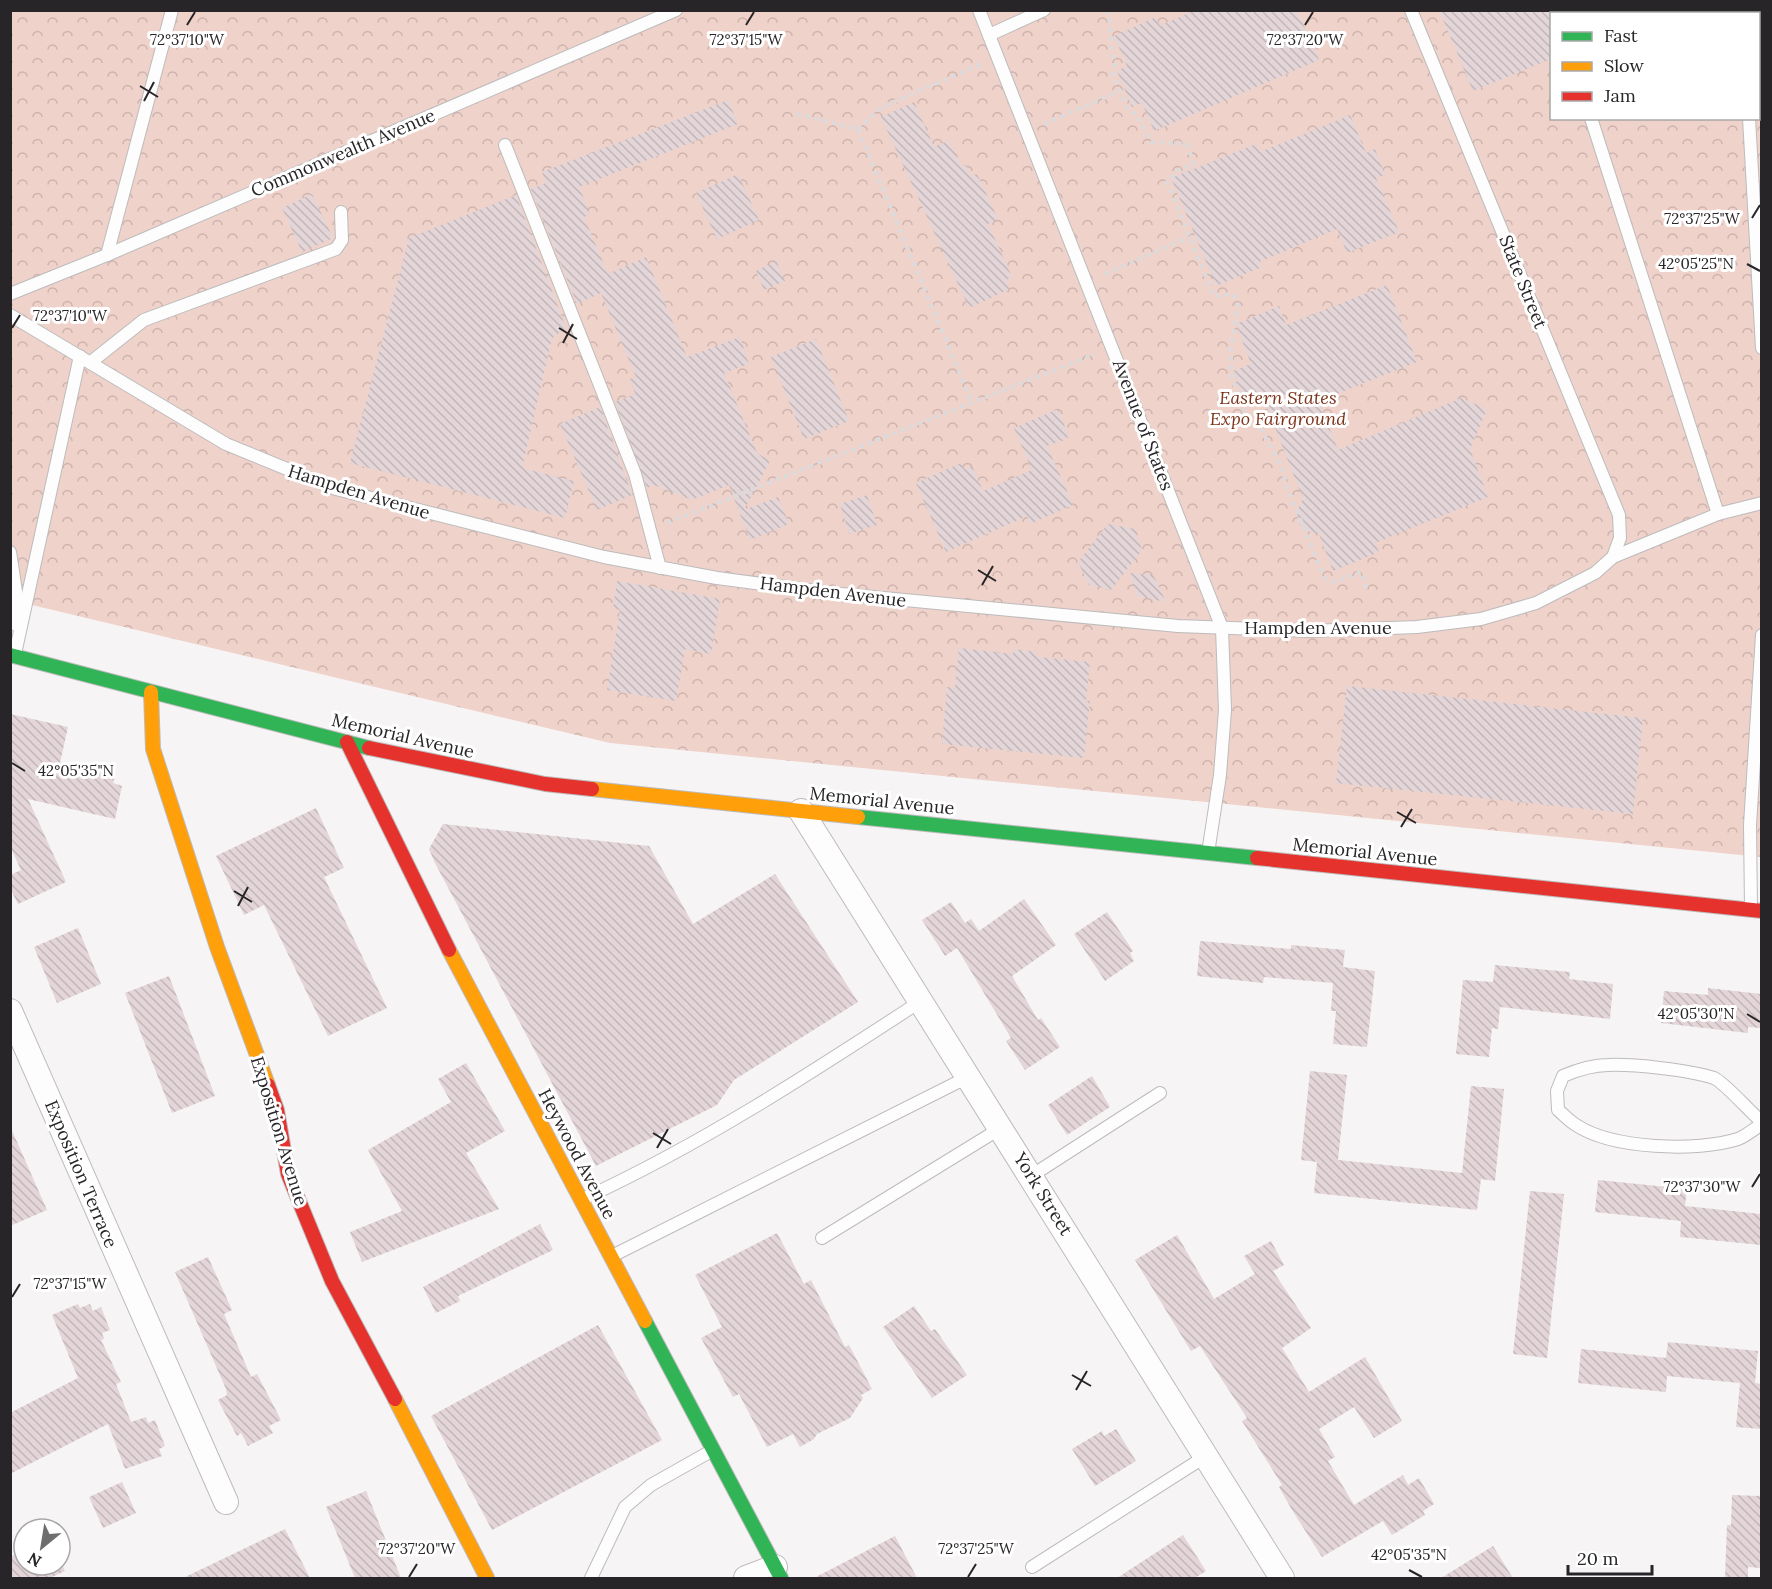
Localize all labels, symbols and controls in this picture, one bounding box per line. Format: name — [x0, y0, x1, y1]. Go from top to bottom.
legend — [1550, 12, 1760, 120]
text: Fast — [1604, 24, 1638, 47]
text: 72°37'10"W — [150, 30, 225, 49]
text: 72°37'15"W — [710, 30, 783, 49]
text: 72°37'20"W — [1267, 30, 1344, 49]
text: Slow — [1604, 54, 1644, 77]
text: Jam — [1603, 84, 1636, 107]
street label: Commonwealth Avenue — [247, 103, 439, 202]
text: 72°37'25"W — [1664, 209, 1741, 228]
street label: State Street — [1494, 232, 1553, 332]
text: 42°05'25"N — [1658, 254, 1734, 273]
text: 72°37'10"W — [33, 306, 108, 325]
street label: Avenue of States — [1108, 355, 1179, 494]
park label: Eastern States Expo Fairground — [1210, 386, 1346, 430]
street label: Hampden Avenue — [285, 459, 433, 524]
street label: Hampden Avenue — [759, 571, 908, 612]
street label: Hampden Avenue — [1244, 616, 1392, 639]
street label: Memorial Avenue — [330, 708, 477, 763]
text: 42°05'35"N — [38, 761, 114, 780]
street label: Memorial Avenue — [808, 781, 956, 820]
street label: Memorial Avenue — [1291, 832, 1439, 871]
text: 42°05'30"N — [1657, 1004, 1735, 1023]
street label: Exposition Avenue — [246, 1053, 313, 1209]
street label: Heywood Avenue — [533, 1084, 622, 1223]
street label: Exposition Terrace — [40, 1096, 123, 1251]
street label: York Street — [1008, 1147, 1078, 1240]
text: 72°37'30"W — [1664, 1177, 1741, 1196]
text: 72°37'15"W — [34, 1274, 107, 1293]
north arrow — [12, 1517, 72, 1577]
scale bar — [1568, 1538, 1652, 1576]
text: 72°37'20"W — [379, 1539, 456, 1558]
text: 72°37'25"W — [938, 1539, 1015, 1558]
text: 42°05'35"N — [1371, 1545, 1447, 1564]
text: 20 m — [1577, 1547, 1619, 1570]
text: N — [24, 1548, 45, 1572]

